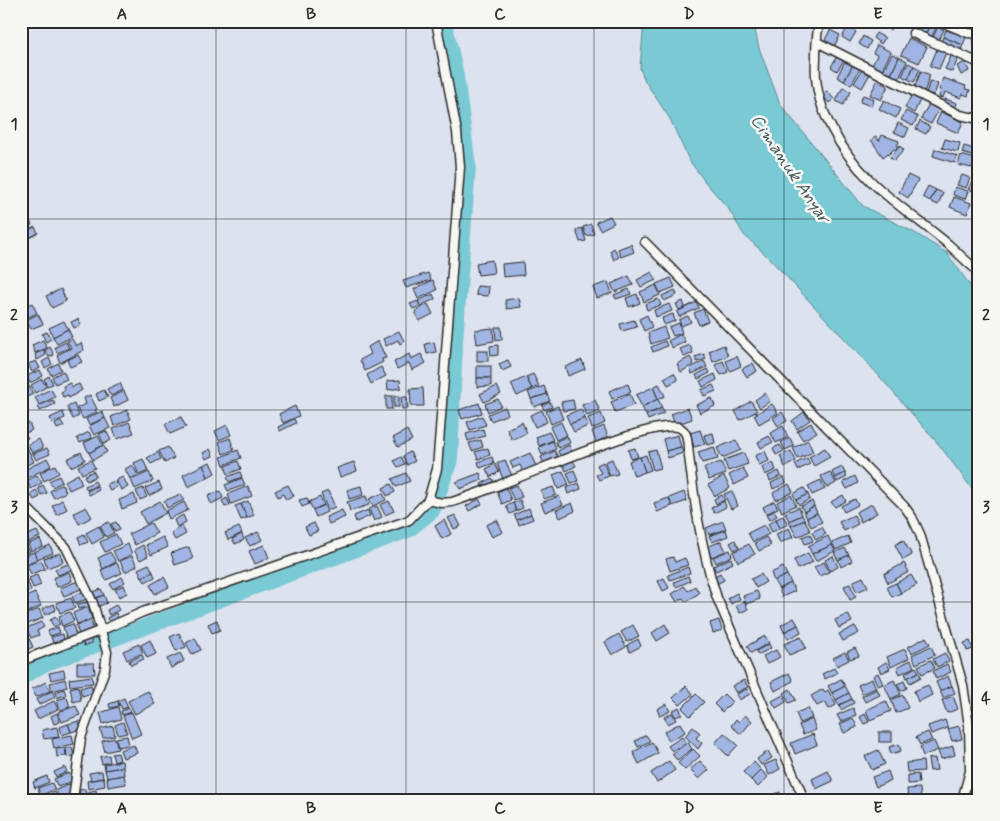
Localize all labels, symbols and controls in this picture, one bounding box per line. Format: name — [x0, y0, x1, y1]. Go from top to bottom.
text: A — [117, 4, 127, 25]
text: B — [306, 4, 316, 25]
text: C — [494, 4, 506, 25]
text: D — [683, 4, 695, 25]
text: E — [873, 4, 883, 25]
water label: Cimanuk Anyar — [745, 110, 837, 230]
text: 1 — [10, 114, 18, 135]
text: 1 — [982, 114, 990, 135]
text: 2 — [10, 305, 18, 326]
text: 2 — [982, 305, 990, 326]
text: 3 — [10, 497, 18, 518]
text: 3 — [982, 497, 990, 518]
text: 4 — [9, 688, 19, 709]
text: 4 — [981, 688, 991, 709]
text: A — [117, 798, 127, 819]
text: B — [306, 798, 316, 819]
text: C — [494, 798, 506, 819]
text: D — [683, 798, 695, 819]
text: E — [873, 798, 883, 819]

